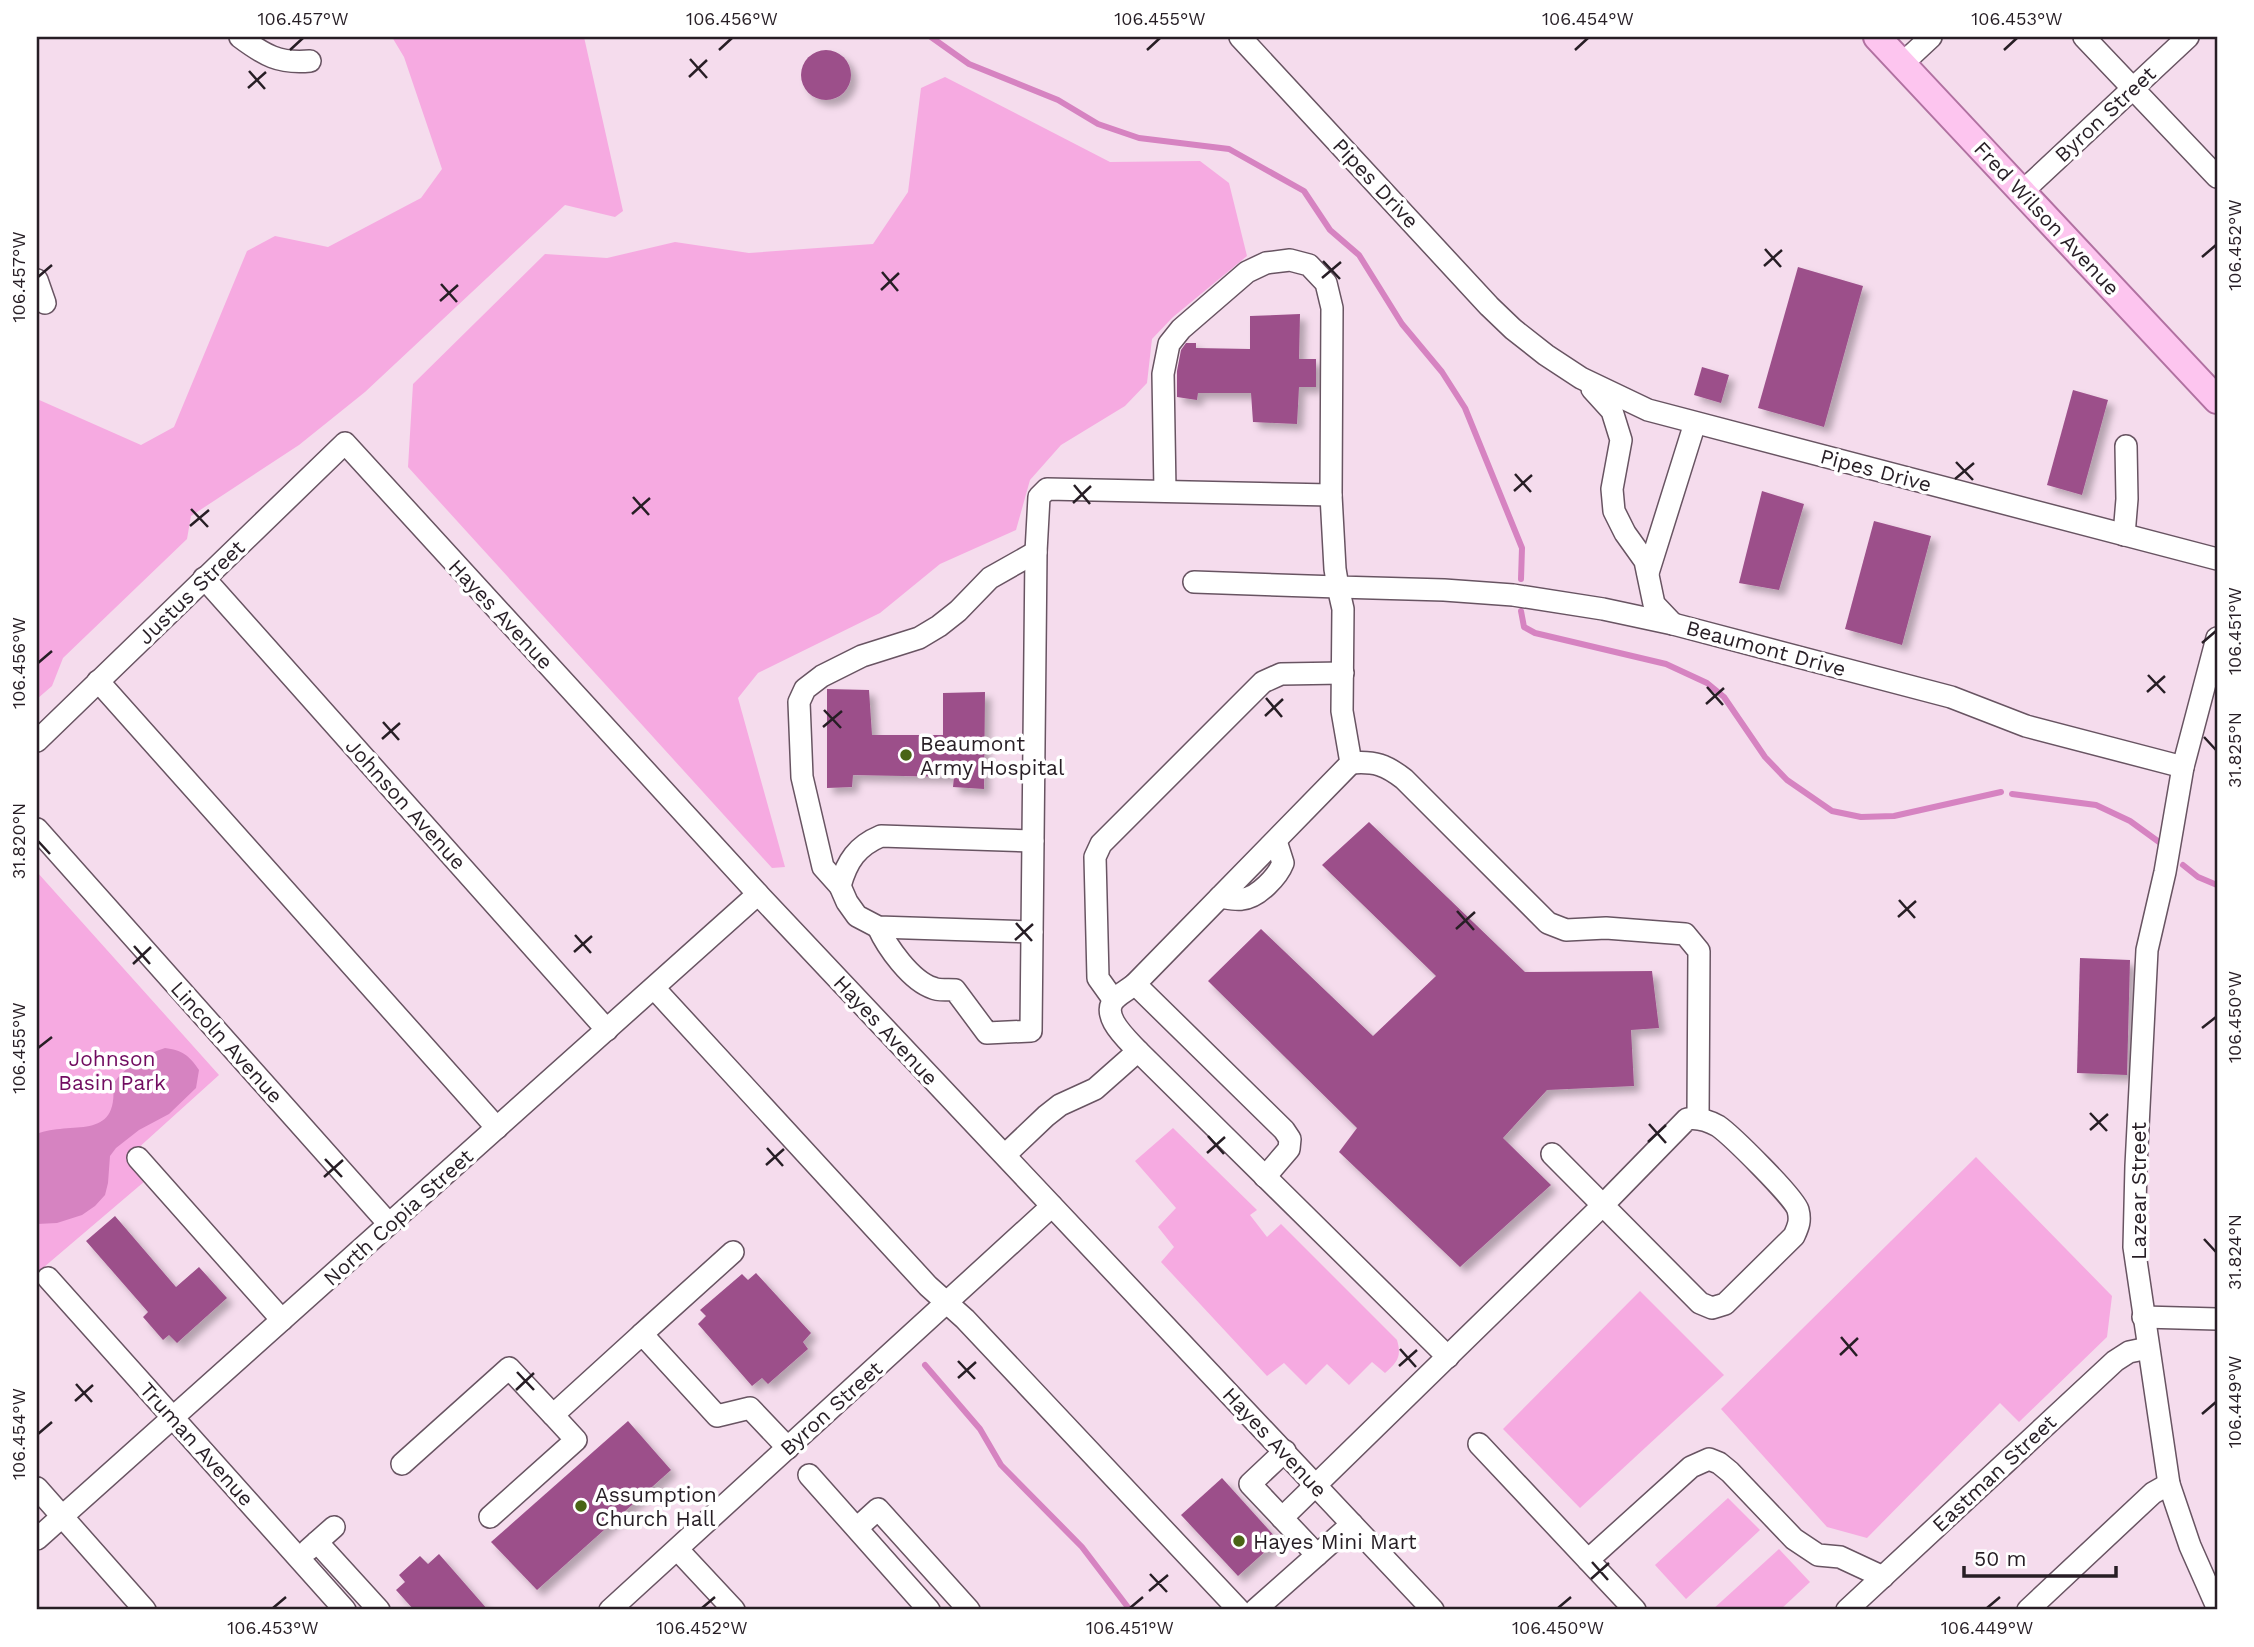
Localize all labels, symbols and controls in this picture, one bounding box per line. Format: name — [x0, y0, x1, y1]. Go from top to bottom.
text: 106.457°W — [258, 8, 348, 29]
text: 106.456°W — [686, 8, 778, 29]
text: 106.455°W — [1114, 8, 1206, 29]
text: 106.454°W — [1542, 8, 1634, 29]
text: 106.453°W — [1971, 8, 2063, 29]
street label: Byron Street — [2049, 61, 2161, 167]
street label: Pipes Drive — [1328, 133, 1424, 233]
street label: Fred Wilson Avenue — [1969, 136, 2125, 300]
text: 106.452°W — [2224, 199, 2245, 291]
text: 106.457°W — [8, 232, 29, 322]
street label: Pipes Drive — [1818, 443, 1934, 497]
street label: Justus Street — [132, 535, 250, 649]
street label: Hayes Avenue — [444, 554, 558, 674]
text: 106.451°W — [2224, 587, 2245, 675]
street label: Beaumont Drive — [1683, 615, 1849, 681]
text: 106.456°W — [8, 617, 29, 709]
text: 31.825°N — [2224, 712, 2245, 788]
place label: Beaumont Army Hospital — [920, 731, 1065, 780]
street label: Johnson Avenue — [341, 733, 471, 875]
marker: Beaumont Army Hospital — [898, 747, 914, 763]
text: 31.820°N — [8, 803, 29, 879]
street label: Hayes Avenue — [829, 970, 943, 1090]
text: 106.450°W — [2224, 971, 2245, 1063]
street label: Lincoln Avenue — [166, 976, 288, 1108]
text: 106.455°W — [8, 1002, 29, 1094]
park label: Johnson Basin Park — [58, 1046, 166, 1095]
street label: Lazear Street — [2126, 1122, 2151, 1260]
street label: North Copia Street — [318, 1143, 478, 1291]
text: 31.824°N — [2224, 1214, 2245, 1290]
street label: Byron Street — [775, 1356, 887, 1460]
text: 106.449°W — [2224, 1356, 2245, 1448]
street label: Truman Avenue — [135, 1377, 259, 1511]
street label: Hayes Avenue — [1218, 1382, 1332, 1502]
text: 106.454°W — [8, 1388, 29, 1480]
street label: Eastman Street — [1927, 1409, 2061, 1537]
place label: Assumption Church Hall — [595, 1482, 717, 1531]
marker: Assumption Church Hall — [573, 1498, 589, 1514]
place label: Hayes Mini Mart — [1253, 1529, 1417, 1554]
marker: Hayes Mini Mart — [1231, 1533, 1247, 1549]
scale bar — [1964, 1535, 2116, 1579]
text: 50 m — [1974, 1546, 2026, 1571]
text: 106.453°W — [227, 1617, 319, 1638]
text: 106.452°W — [656, 1617, 748, 1638]
text: 106.451°W — [1086, 1617, 1174, 1638]
text: 106.450°W — [1512, 1617, 1604, 1638]
text: 106.449°W — [1941, 1617, 2033, 1638]

